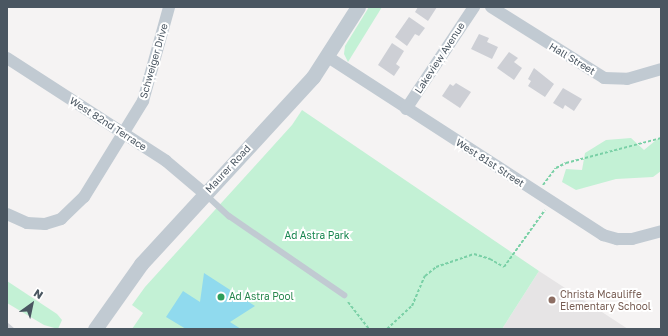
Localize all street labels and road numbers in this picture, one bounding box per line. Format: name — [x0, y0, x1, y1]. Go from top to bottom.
street label: Lakeview Avenue — [413, 20, 467, 96]
street label: Schweiger Drive — [138, 22, 170, 100]
street label: Hall Street — [547, 41, 597, 77]
street label: West 82nd Terrace — [67, 95, 149, 153]
street label: West 81st Street — [454, 136, 526, 190]
street label: Maurer Road — [203, 143, 253, 195]

